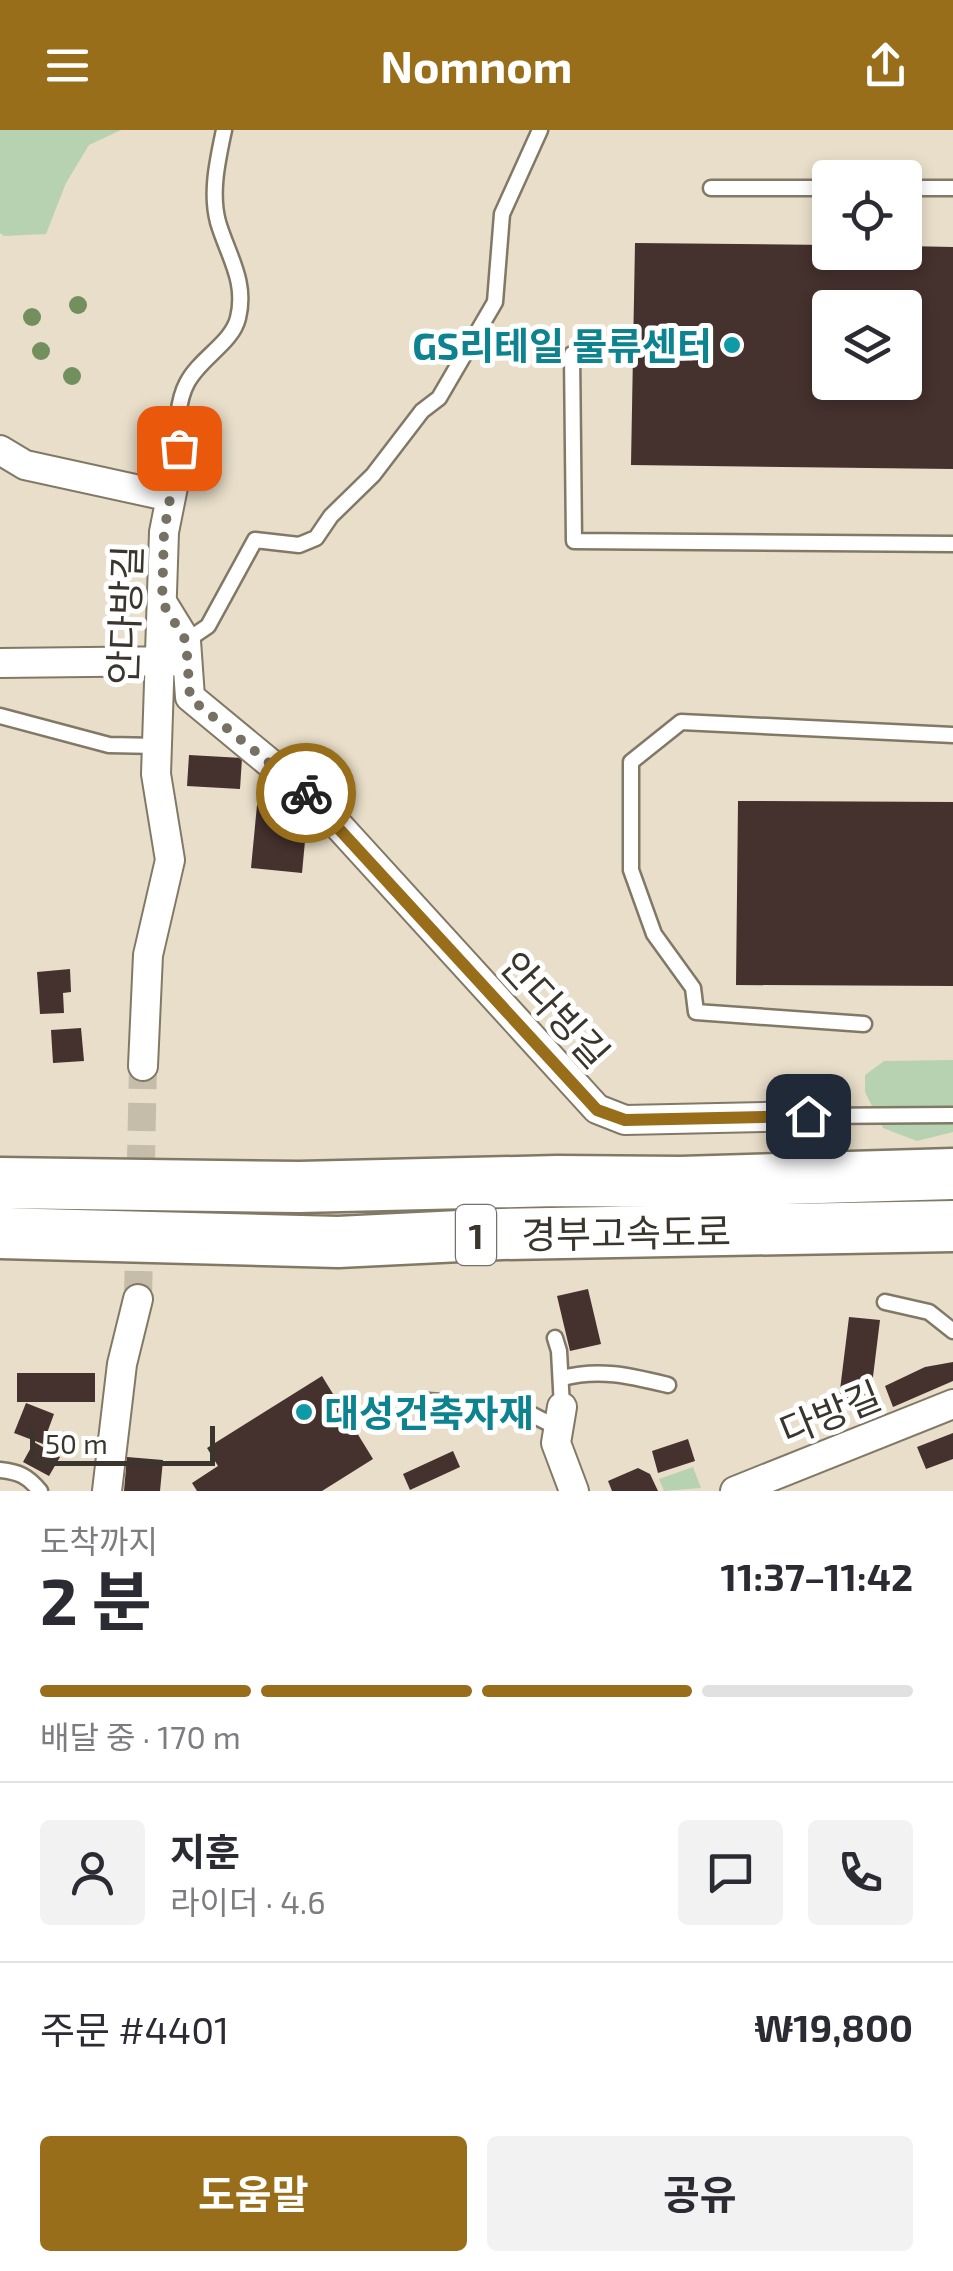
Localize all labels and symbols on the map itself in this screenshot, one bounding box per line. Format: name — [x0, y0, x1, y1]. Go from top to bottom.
place label: GS리테일 물류센터 — [412, 322, 712, 368]
marker: GS리테일 물류센터 — [721, 334, 743, 356]
pin — [137, 406, 222, 491]
street label: 안다방길 — [99, 544, 149, 686]
courier — [256, 743, 356, 843]
street label: 안다빙길 — [492, 942, 620, 1076]
pin — [766, 1074, 851, 1159]
road number: 1 — [456, 1205, 496, 1265]
street label: 경부고속도로 — [521, 1207, 731, 1257]
street label: 다방길 — [773, 1371, 887, 1453]
place label: 대성건축자재 — [324, 1389, 534, 1435]
marker: 대성건축자재 — [293, 1401, 315, 1423]
scale bar — [30, 1421, 215, 1466]

